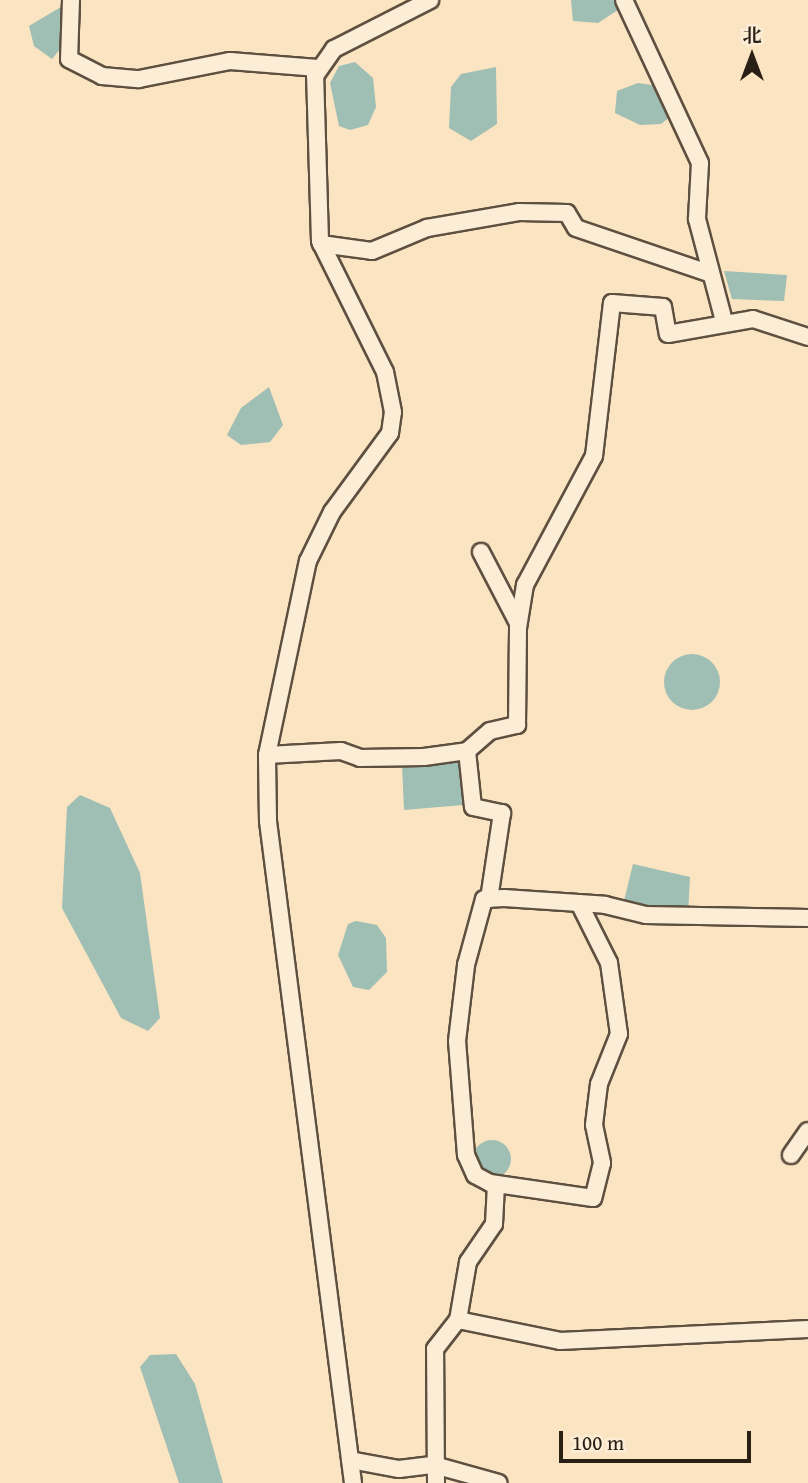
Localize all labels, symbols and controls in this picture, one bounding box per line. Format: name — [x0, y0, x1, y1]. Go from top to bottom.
north arrow — [717, 21, 787, 91]
text: 北 — [742, 21, 762, 49]
scale bar — [563, 1416, 756, 1460]
text: 100 m — [572, 1427, 624, 1458]

